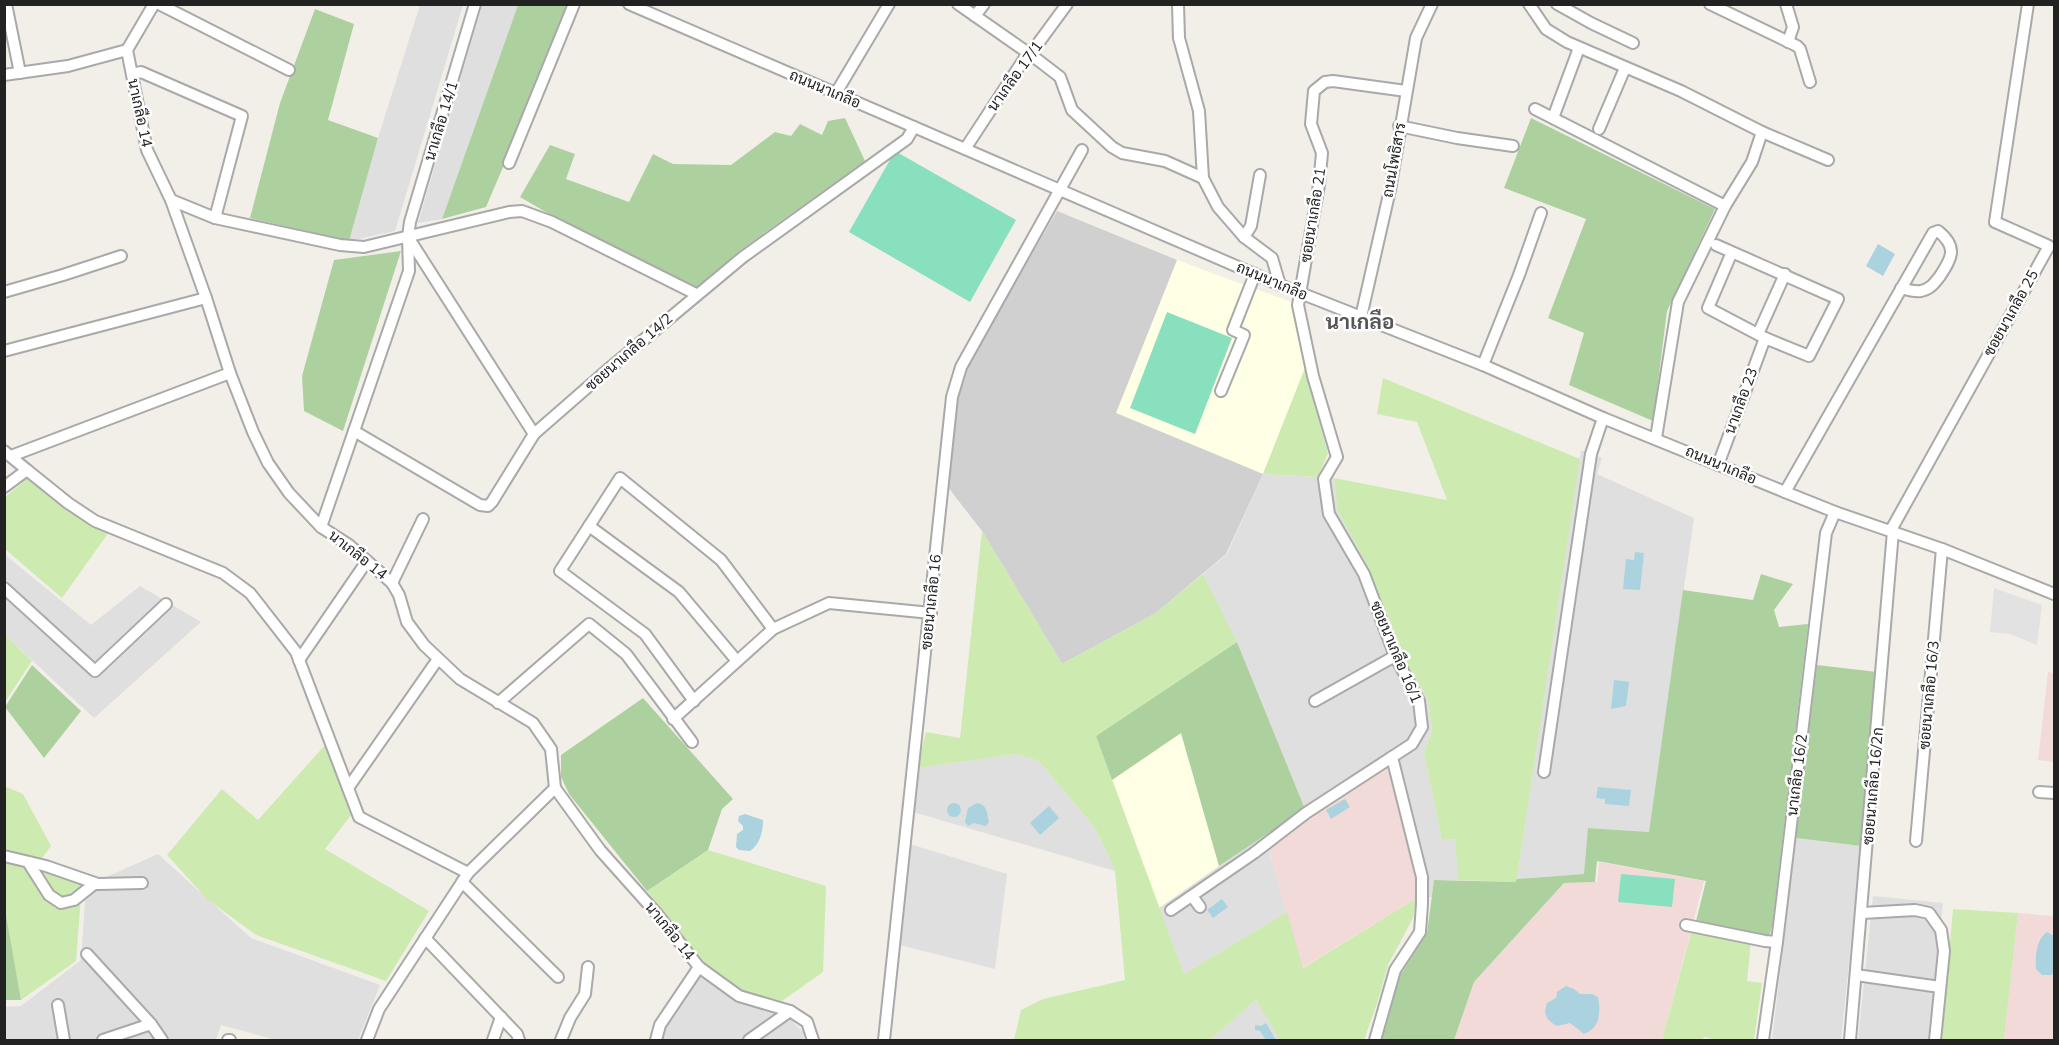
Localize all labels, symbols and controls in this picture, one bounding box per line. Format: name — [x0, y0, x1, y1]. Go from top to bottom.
street label: นาเกลือ 17/1 — [983, 37, 1047, 115]
street label: ถนนนาเกลือ — [786, 65, 864, 113]
street label: นาเกลือ 14 — [123, 77, 157, 149]
street label: นาเกลือ 14/1 — [419, 79, 463, 163]
street label: ถนนโพธิสาร — [1378, 121, 1410, 199]
street label: ซอยนาเกลือ 21 — [1296, 166, 1330, 264]
street label: ถนนนาเกลือ — [1233, 257, 1311, 305]
street label: ซอยนาเกลือ 25 — [1979, 266, 2043, 360]
district label: นาเกลือ — [1326, 308, 1394, 336]
street label: ซอยนาเกลือ 14/2 — [581, 309, 677, 395]
street label: นาเกลือ 23 — [1720, 365, 1762, 437]
street label: ถนนนาเกลือ — [1682, 441, 1760, 489]
street label: นาเกลือ 14 — [324, 526, 392, 584]
street label: ซอยนาเกลือ 16 — [916, 553, 946, 651]
street label: ซอยนาเกลือ 16/1 — [1365, 598, 1427, 706]
street label: ซอยนาเกลือ 16/3 — [1914, 640, 1944, 750]
street label: ซอยนาเกลือ 16/2ก — [1858, 726, 1888, 846]
street label: นาเกลือ 16/2 — [1782, 733, 1812, 817]
street label: นาเกลือ 14 — [640, 898, 700, 964]

